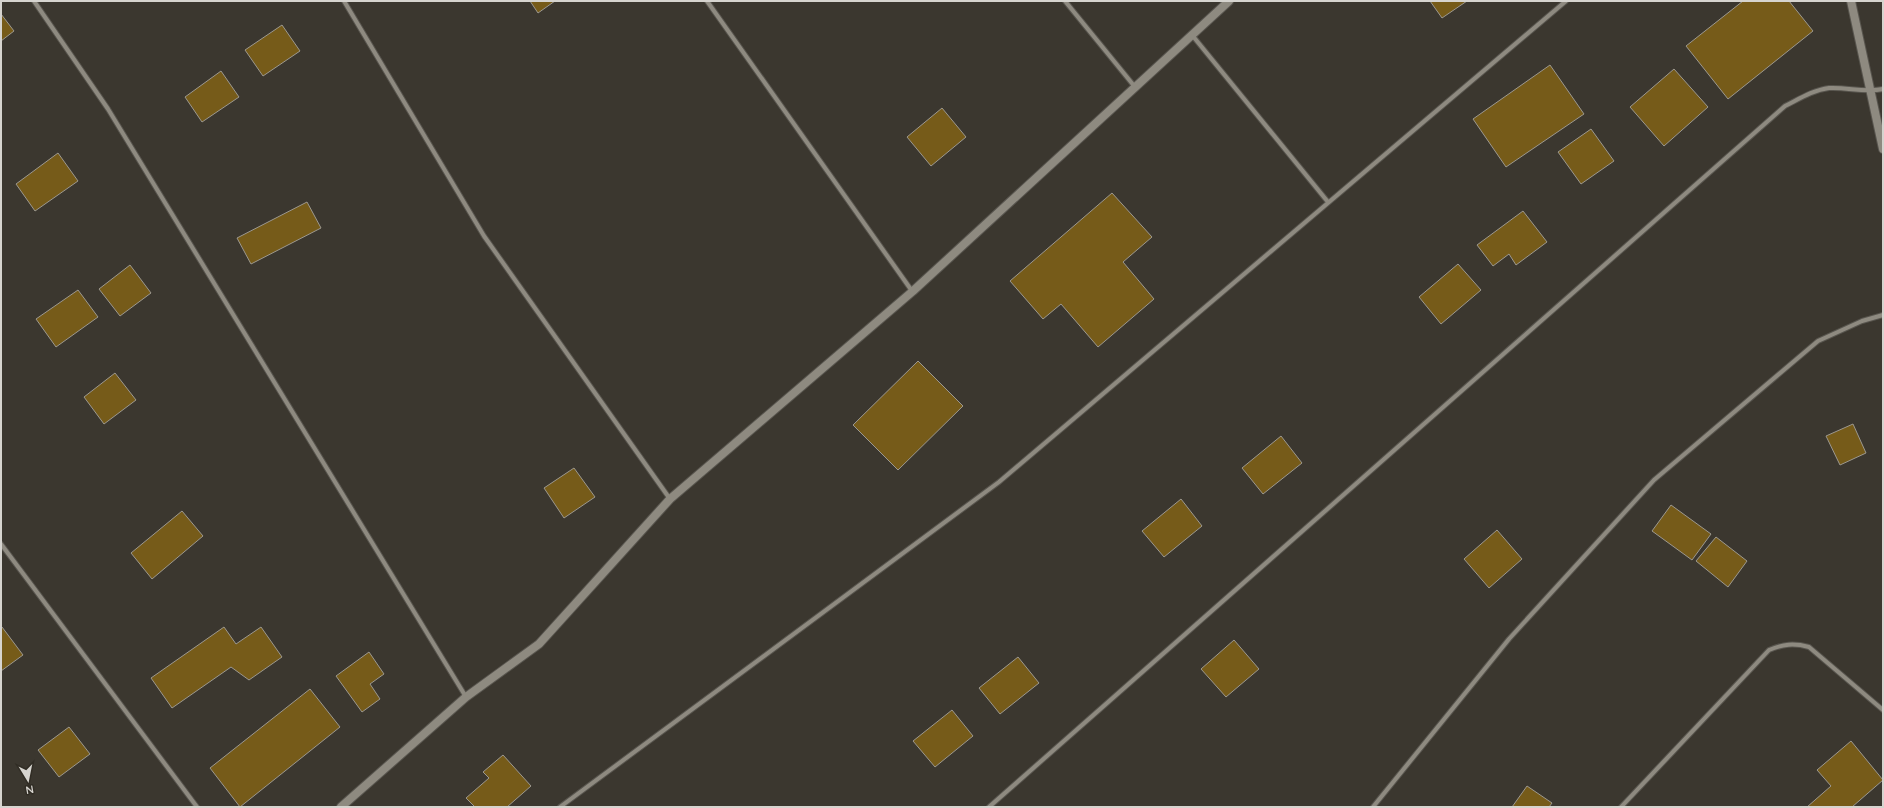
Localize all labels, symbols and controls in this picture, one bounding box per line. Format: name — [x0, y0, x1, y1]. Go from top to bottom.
north arrow — [8, 760, 48, 800]
text: N — [25, 782, 35, 797]

